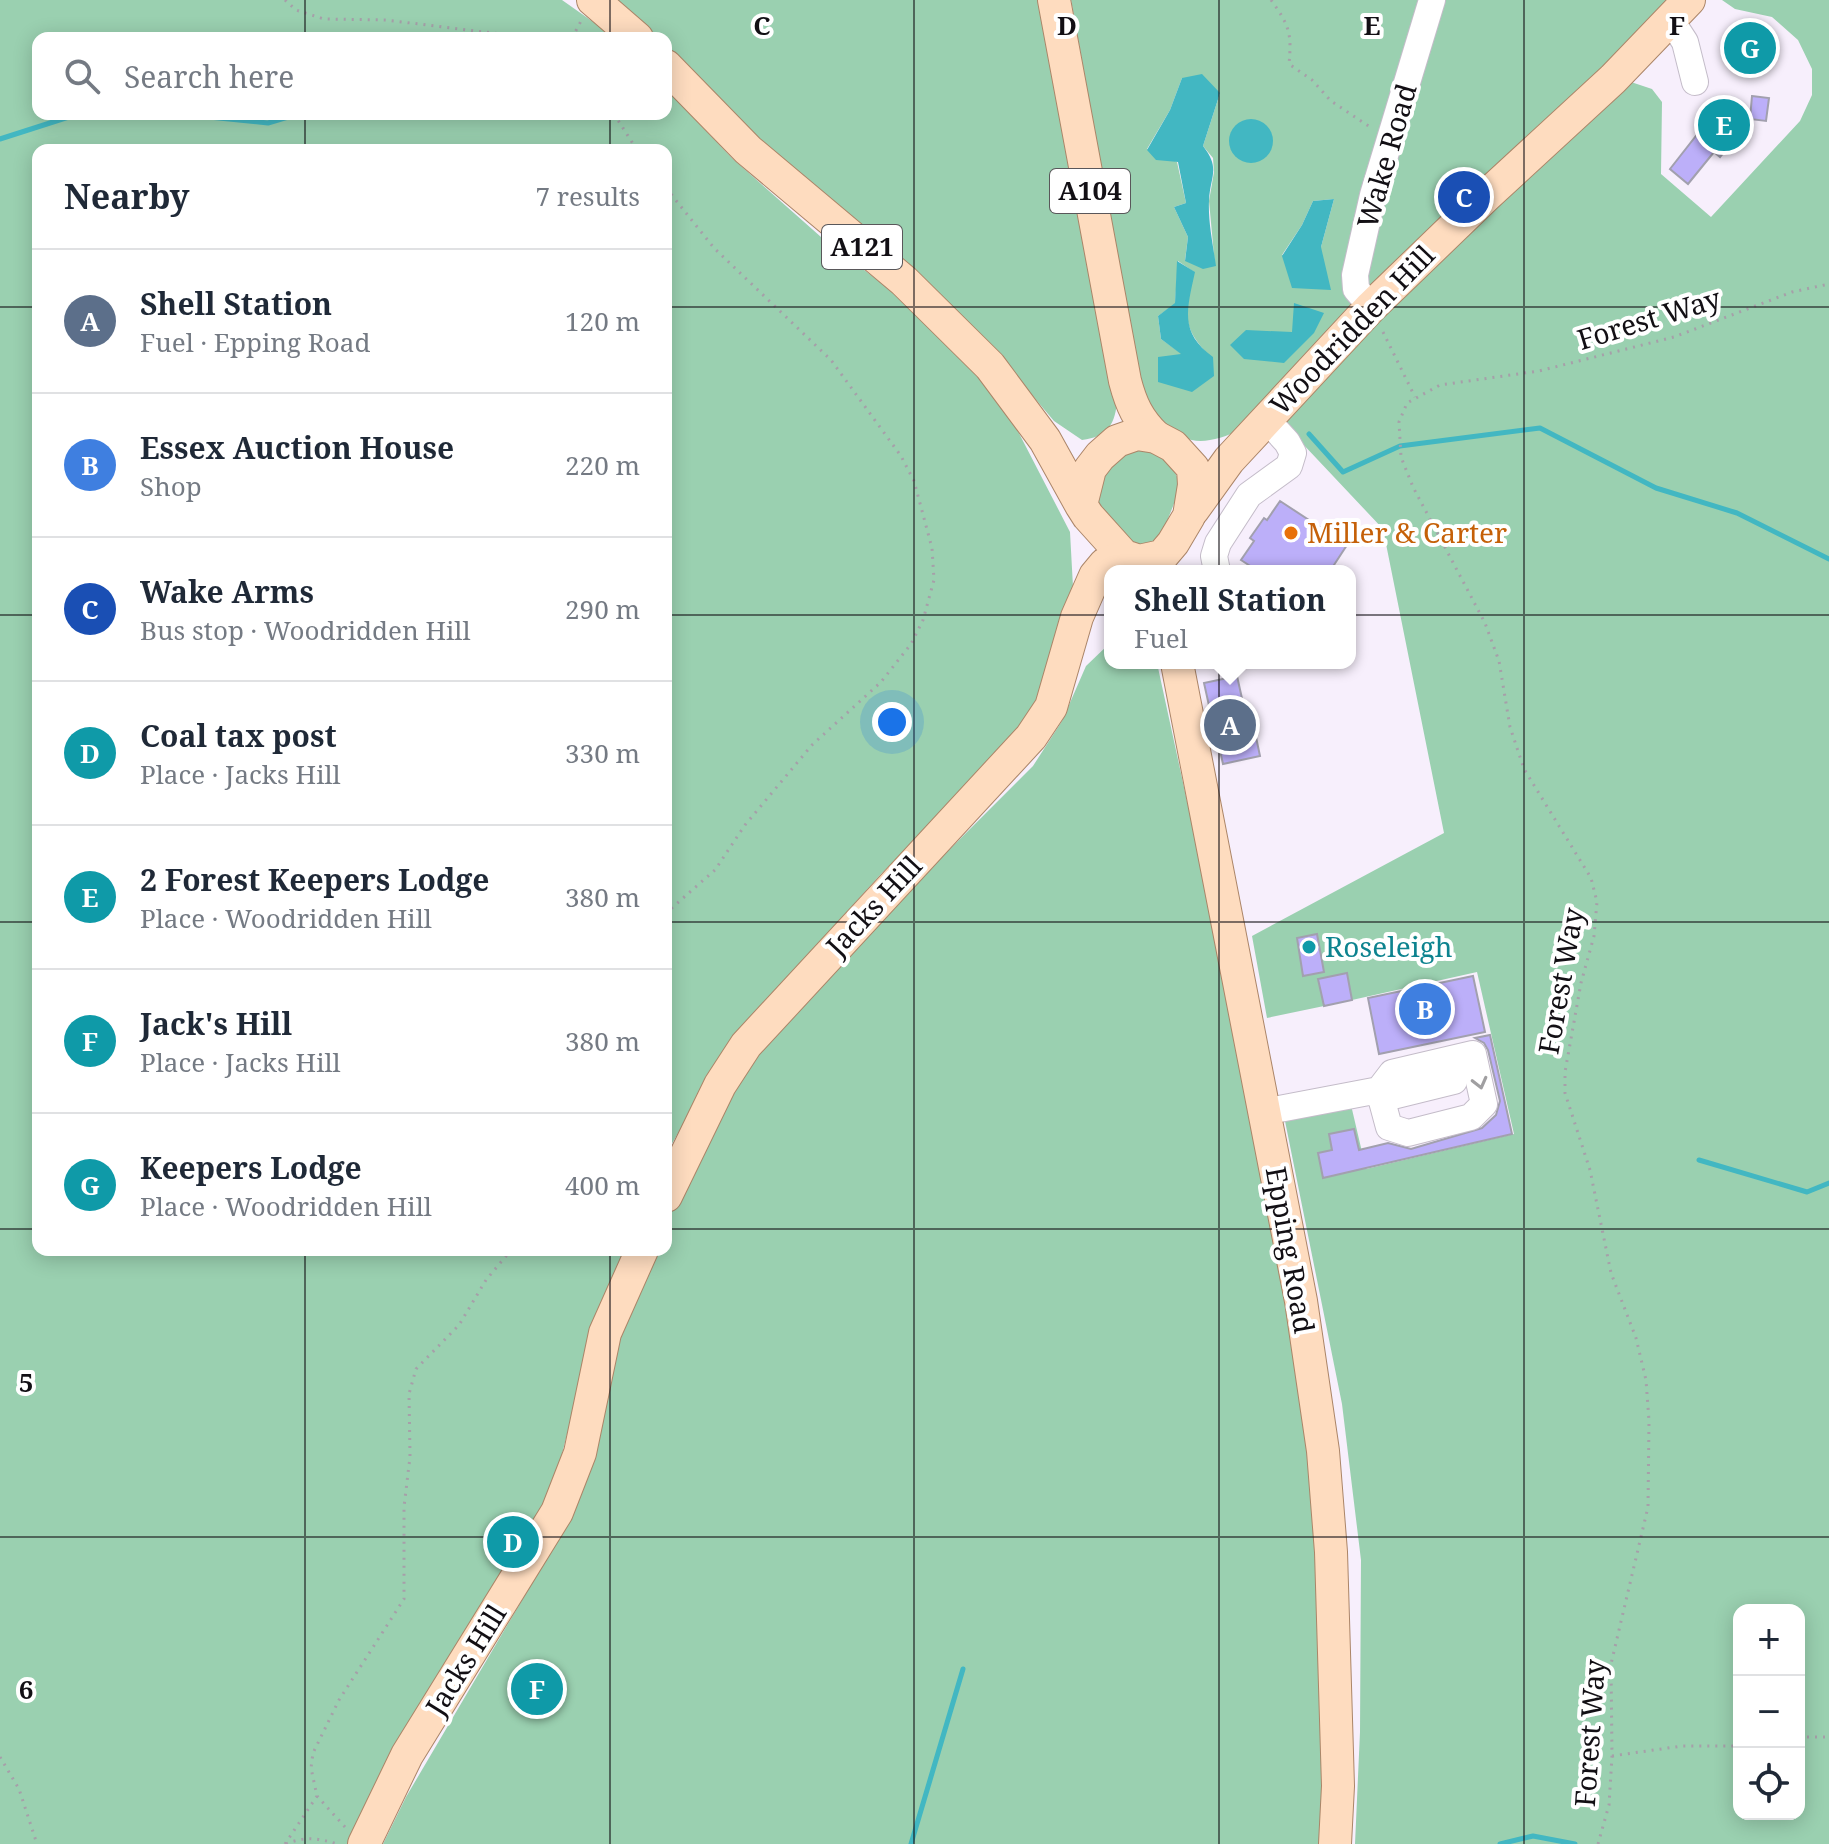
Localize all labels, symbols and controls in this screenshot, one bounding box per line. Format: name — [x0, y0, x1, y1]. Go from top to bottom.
text: C — [753, 7, 771, 43]
text: D — [1057, 7, 1077, 43]
text: E — [1364, 7, 1381, 43]
text: F — [1669, 7, 1685, 43]
pin: G — [1724, 18, 1776, 78]
search box — [32, 32, 672, 120]
icon: search — [60, 54, 104, 98]
text: Search here — [124, 56, 294, 97]
street label: Wake Road — [1347, 79, 1425, 232]
pin: E — [1698, 95, 1750, 155]
pin: C — [1438, 167, 1490, 227]
road number: A104 — [1050, 169, 1130, 213]
text: Nearby — [64, 173, 190, 219]
text: 7 results — [535, 178, 640, 214]
road number: A121 — [822, 225, 902, 269]
street label: Woodridden Hill — [1260, 236, 1442, 423]
street label: Forest Way — [1572, 278, 1725, 358]
text: Shell Station — [140, 283, 332, 324]
text: A — [80, 303, 100, 339]
text: 120 m — [565, 303, 640, 339]
text: Fuel · Epping Road — [140, 324, 370, 360]
text: Essex Auction House — [140, 427, 454, 468]
text: B — [81, 447, 99, 483]
text: 220 m — [565, 447, 640, 483]
text: Shop — [140, 468, 202, 504]
place label: Miller & Carter — [1307, 513, 1507, 551]
marker: Miller & Carter — [1282, 524, 1300, 542]
popup — [1104, 565, 1356, 669]
text: Wake Arms — [140, 571, 314, 612]
text: Shell Station — [1134, 579, 1326, 620]
text: C — [81, 591, 99, 627]
text: 290 m — [565, 591, 640, 627]
text: Bus stop · Woodridden Hill — [140, 612, 471, 648]
text: Fuel — [1134, 620, 1188, 656]
pin: A — [1204, 695, 1256, 755]
your location — [872, 702, 912, 742]
text: Coal tax post — [140, 715, 337, 756]
text: D — [80, 735, 100, 771]
text: 330 m — [565, 735, 640, 771]
text: Place · Jacks Hill — [140, 756, 341, 792]
street label: Jacks Hill — [816, 847, 930, 964]
text: 2 Forest Keepers Lodge — [140, 859, 489, 900]
text: E — [82, 879, 98, 915]
text: 380 m — [565, 879, 640, 915]
text: Place · Woodridden Hill — [140, 900, 432, 936]
street label: Forest Way — [1528, 905, 1592, 1057]
place label: Roseleigh — [1325, 927, 1453, 965]
marker: Roseleigh — [1300, 938, 1318, 956]
pin: B — [1399, 979, 1451, 1039]
text: Jack's Hill — [140, 1003, 292, 1044]
text: F — [82, 1023, 98, 1059]
text: 380 m — [565, 1023, 640, 1059]
text: Place · Jacks Hill — [140, 1044, 341, 1080]
one-way arrow — [1470, 1076, 1487, 1089]
text: Keepers Lodge — [140, 1147, 362, 1188]
street label: Epping Road — [1258, 1163, 1324, 1336]
text: G — [80, 1167, 100, 1203]
text: 400 m — [565, 1167, 640, 1203]
text: Place · Woodridden Hill — [140, 1188, 432, 1224]
text: 5 — [19, 1364, 33, 1400]
pin: D — [487, 1512, 539, 1572]
street label: Jacks Hill — [416, 1596, 514, 1723]
map controls — [1733, 1604, 1805, 1820]
button: + — [1733, 1604, 1805, 1676]
street label: Forest Way — [1565, 1658, 1613, 1808]
pin: F — [511, 1659, 563, 1719]
text: 6 — [19, 1671, 33, 1707]
button: − — [1733, 1676, 1805, 1748]
button: locate — [1733, 1748, 1805, 1820]

